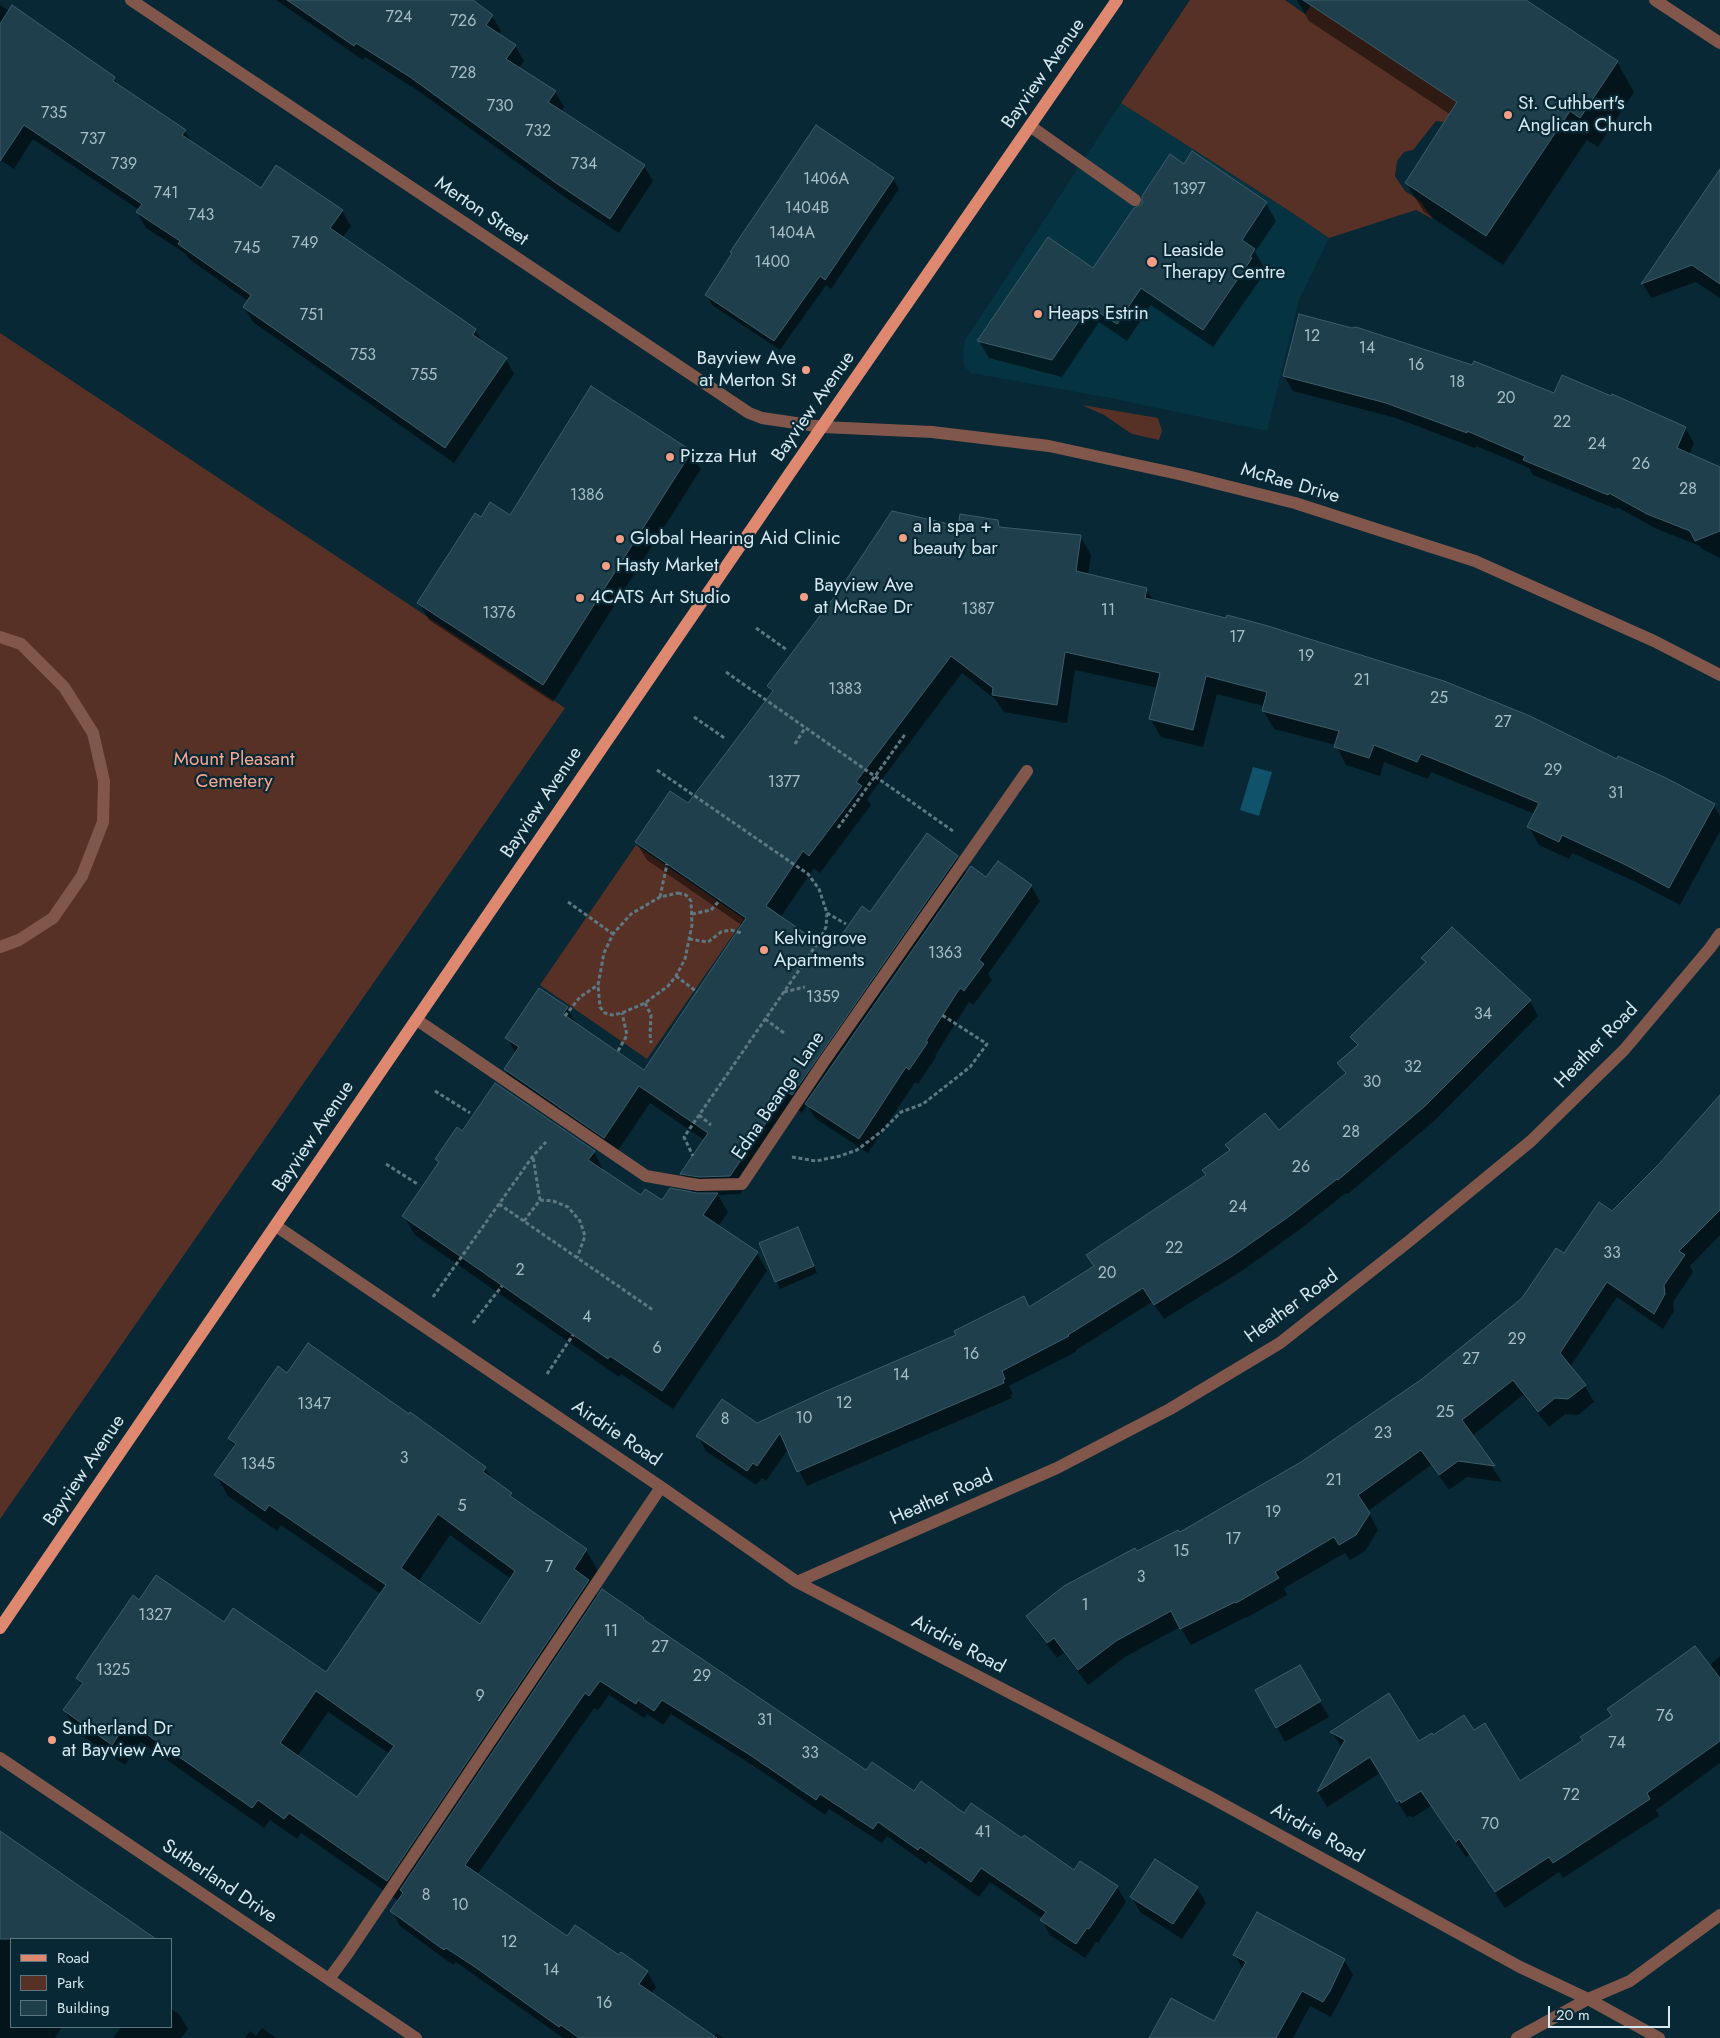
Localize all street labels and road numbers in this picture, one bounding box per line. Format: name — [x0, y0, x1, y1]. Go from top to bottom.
street label: Bayview Avenue — [998, 15, 1090, 133]
street label: Merton Street — [430, 172, 532, 252]
street label: Bayview Avenue — [768, 348, 860, 466]
street label: McRae Drive — [1238, 459, 1342, 509]
street label: Bayview Avenue — [496, 743, 588, 863]
street label: Heather Road — [1551, 999, 1643, 1093]
street label: Edna Beange Lane — [728, 1028, 830, 1164]
street label: Bayview Avenue — [268, 1077, 360, 1197]
street label: Heather Road — [1241, 1265, 1343, 1349]
street label: Airdrie Road — [567, 1396, 665, 1472]
street label: Bayview Avenue — [39, 1411, 131, 1531]
street label: Heather Road — [887, 1465, 997, 1531]
street label: Airdrie Road — [907, 1611, 1009, 1679]
street label: Airdrie Road — [1267, 1799, 1367, 1869]
street label: Sutherland Drive — [157, 1835, 281, 1929]

